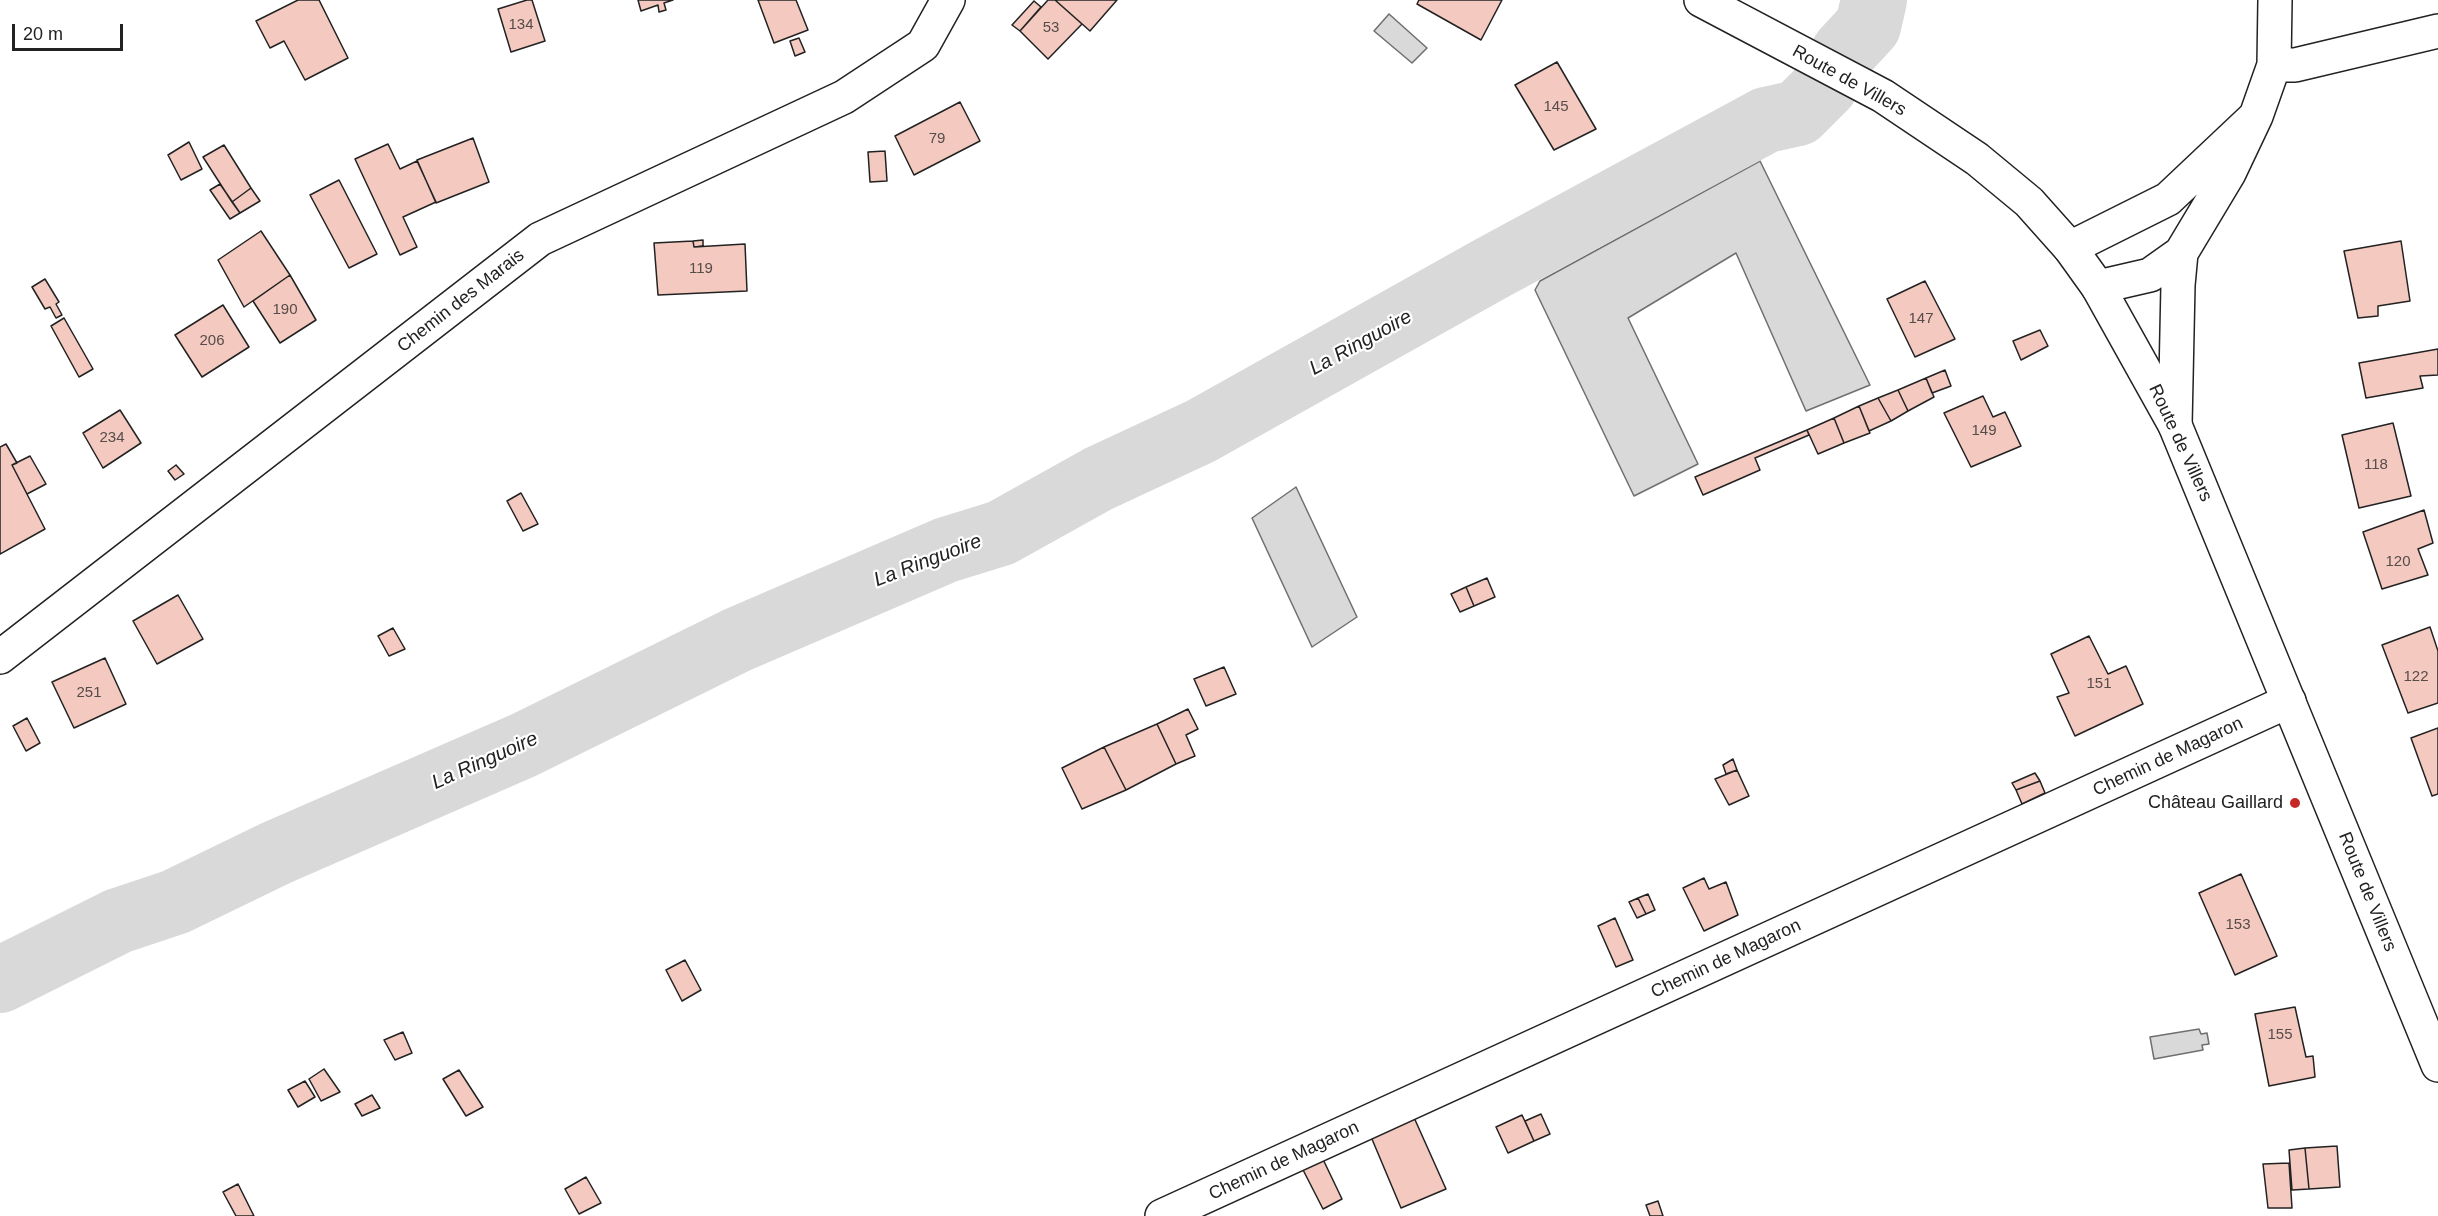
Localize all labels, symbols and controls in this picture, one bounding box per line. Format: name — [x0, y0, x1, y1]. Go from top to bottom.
scale bar — [15, 12, 126, 50]
house number: 134 — [508, 16, 534, 34]
house number: 53 — [1043, 19, 1059, 37]
text: 20 m — [23, 24, 63, 44]
street label: Route de Villers — [1788, 41, 1910, 121]
house number: 145 — [1543, 98, 1569, 116]
house number: 79 — [929, 130, 945, 148]
street label: Chemin des Marais — [393, 245, 529, 357]
house number: 119 — [689, 260, 713, 278]
house number: 190 — [272, 301, 298, 319]
water label: La Ringuoire — [1306, 305, 1416, 381]
house number: 147 — [1908, 310, 1934, 328]
house number: 206 — [199, 332, 225, 350]
street label: Route de Villers — [2143, 381, 2217, 505]
house number: 149 — [1971, 422, 1997, 440]
house number: 234 — [99, 429, 125, 447]
house number: 118 — [2364, 456, 2388, 474]
water label: La Ringuoire — [871, 529, 985, 593]
house number: 120 — [2385, 553, 2411, 571]
house number: 122 — [2403, 668, 2429, 686]
house number: 151 — [2086, 675, 2112, 693]
house number: 251 — [76, 684, 102, 702]
street label: Chemin de Magaron — [2090, 713, 2246, 801]
water label: La Ringuoire — [428, 727, 542, 795]
place label: Château Gaillard — [2148, 792, 2283, 814]
marker: Château Gaillard — [2288, 796, 2302, 810]
street label: Route de Villers — [2333, 829, 2401, 955]
street label: Chemin de Magaron — [1648, 915, 1804, 1003]
house number: 153 — [2225, 916, 2251, 934]
house number: 155 — [2267, 1026, 2293, 1044]
street label: Chemin de Magaron — [1206, 1117, 1362, 1205]

